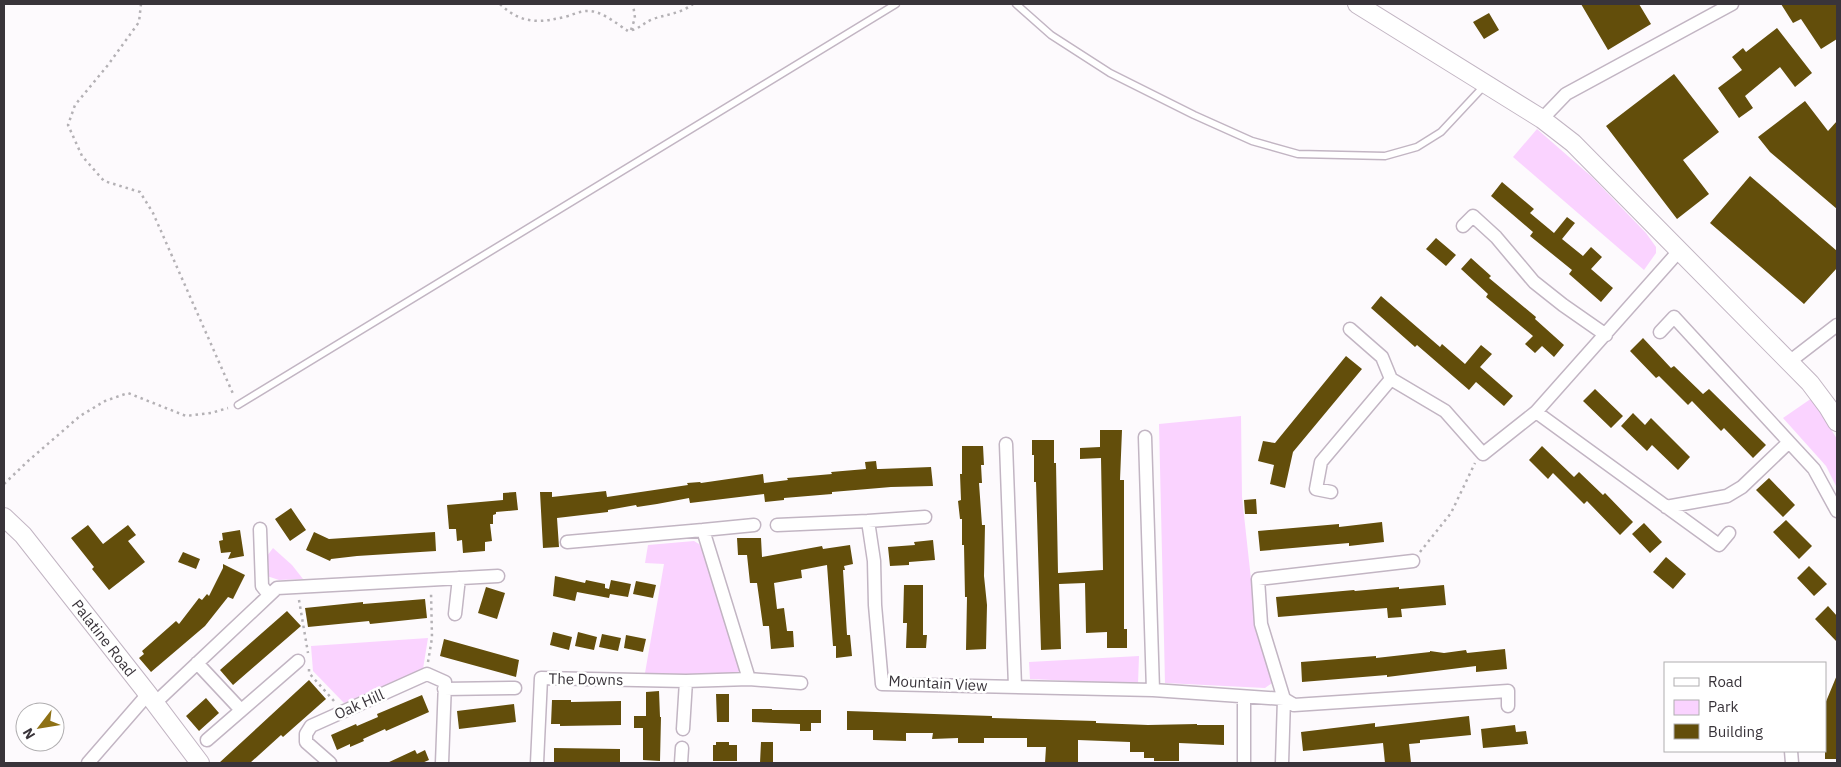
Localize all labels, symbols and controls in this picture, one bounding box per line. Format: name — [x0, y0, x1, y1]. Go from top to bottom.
street label: Palatine Road — [68, 596, 140, 680]
legend — [1664, 662, 1826, 752]
street label: The Downs — [549, 669, 623, 689]
street label: Mountain View — [888, 671, 989, 695]
text: Road — [1708, 672, 1743, 691]
street label: Oak Hill — [331, 685, 387, 723]
text: Park — [1708, 697, 1738, 716]
north arrow — [15, 702, 65, 752]
text: Building — [1708, 722, 1763, 741]
text: N — [19, 725, 39, 743]

